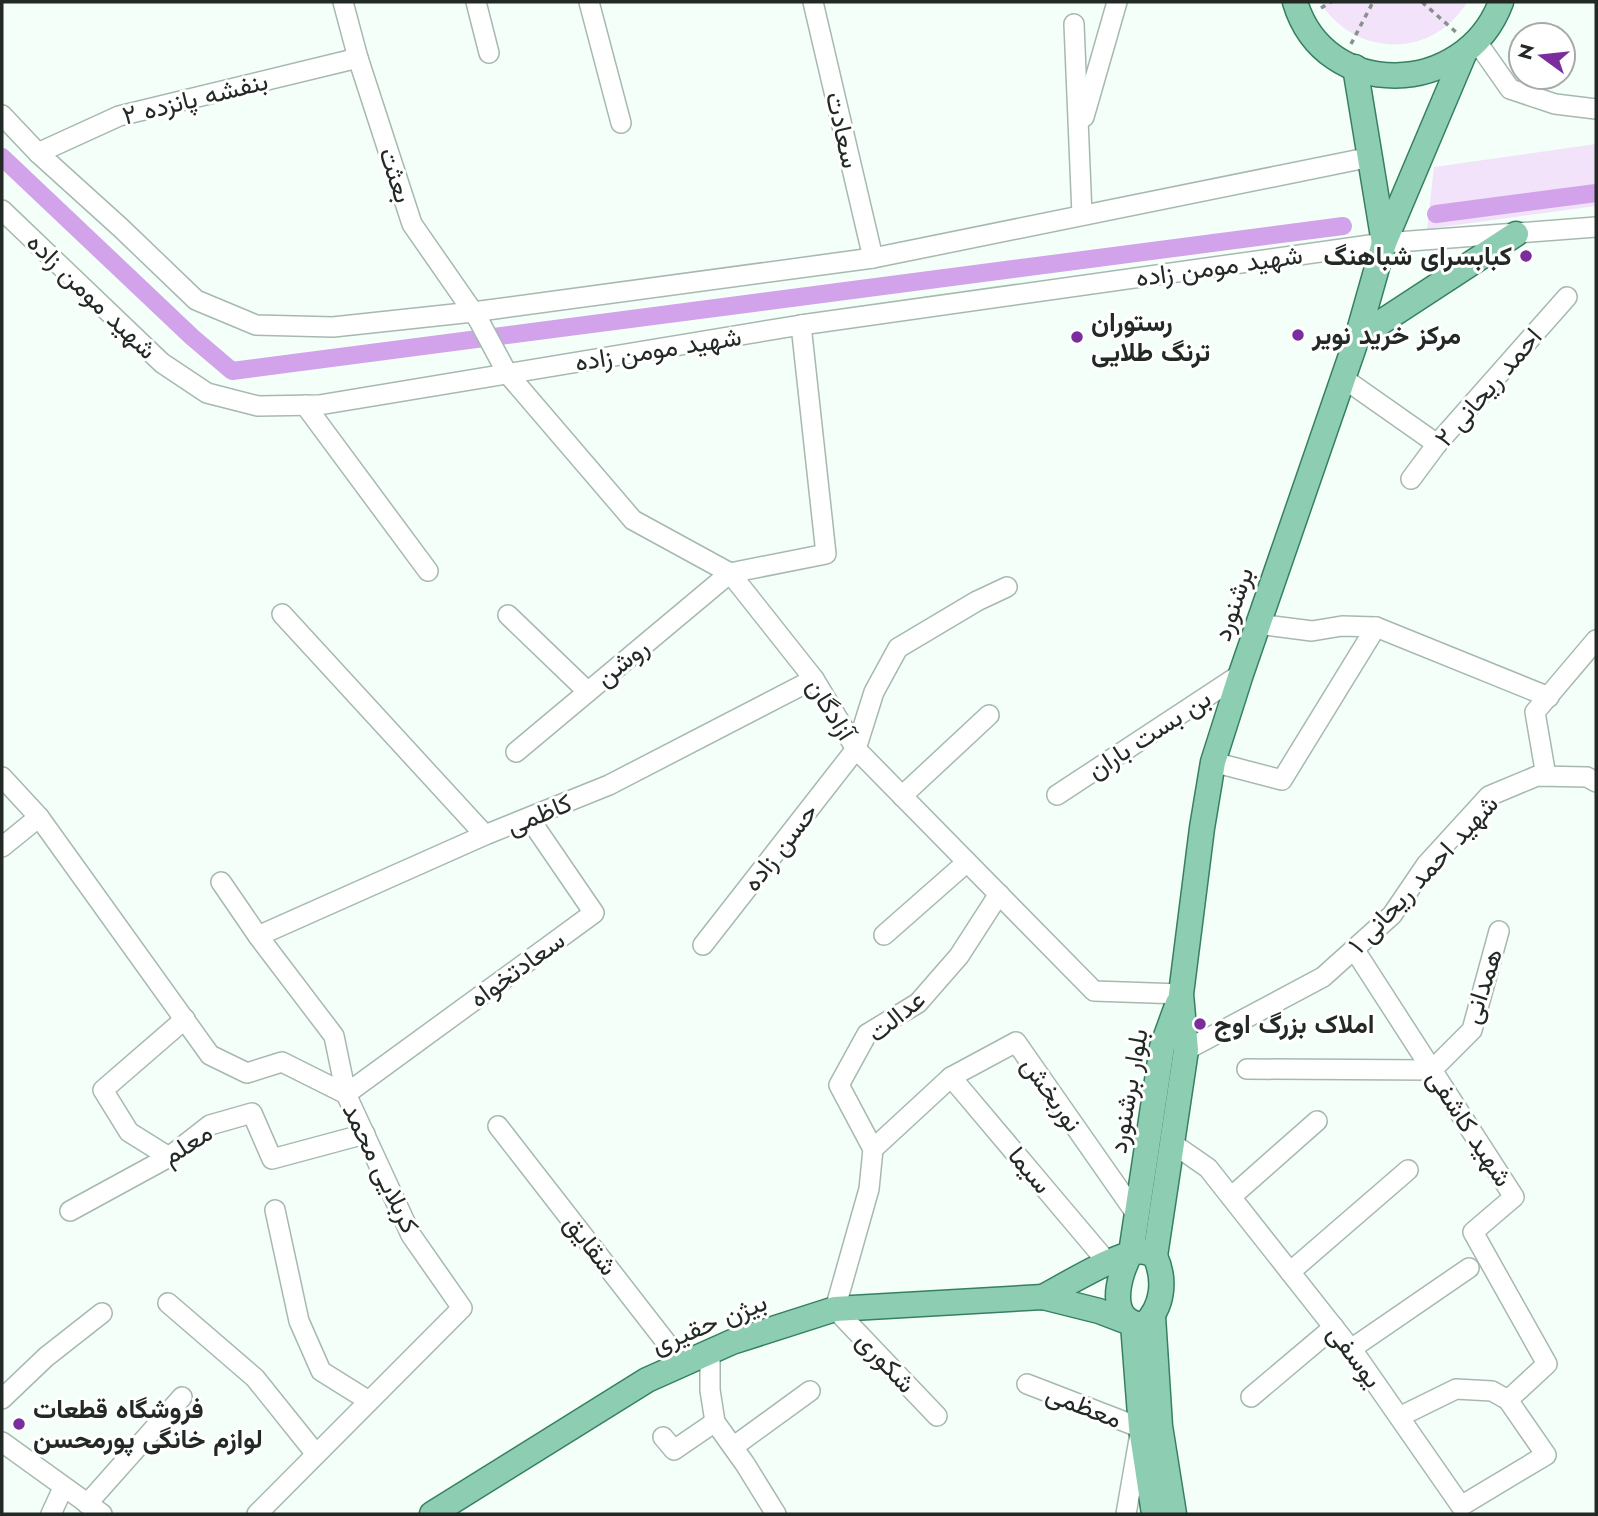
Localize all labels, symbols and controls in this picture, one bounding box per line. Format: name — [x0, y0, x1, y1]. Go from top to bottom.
north arrow — [1507, 21, 1577, 91]
text: N — [1511, 41, 1541, 63]
street label: بنفشه پانزده ۲ — [118, 62, 272, 134]
street label: سعادت — [816, 88, 870, 172]
street label: بعثت — [369, 142, 423, 208]
street label: شهید مومن زاده — [18, 224, 166, 368]
street label: شهید مومن زاده — [1133, 235, 1305, 297]
place label: کبابسرای شباهنگ — [1324, 237, 1512, 275]
marker: کبابسرای شباهنگ — [1518, 248, 1534, 264]
place label: رستوران ترنگ طلایی — [1091, 303, 1210, 371]
place label: مرکز خرید نویر — [1311, 316, 1461, 354]
street label: شهید مومن زاده — [572, 317, 744, 381]
street label: احمد ریحانی ۲ — [1425, 319, 1551, 455]
marker: مرکز خرید نویر — [1290, 327, 1306, 343]
marker: رستوران ترنگ طلایی — [1069, 329, 1085, 345]
street label: برشنورد — [1203, 562, 1263, 646]
street label: روشن — [587, 629, 657, 695]
street label: آزادگان — [797, 670, 866, 749]
street label: بن بست باران — [1080, 680, 1218, 788]
street label: کاظمی — [501, 784, 577, 844]
street label: شهید احمد ریحانی ۱ — [1339, 786, 1507, 962]
street label: حسن زاده — [733, 794, 827, 900]
street label: سعادتخواه — [461, 921, 573, 1017]
street label: همدانی — [1452, 943, 1512, 1029]
street label: عدالت — [859, 981, 933, 1051]
place label: املاک بزرگ اوج — [1214, 1005, 1375, 1043]
marker: املاک بزرگ اوج — [1192, 1016, 1208, 1032]
street label: بلوار برشنورد — [1098, 1026, 1158, 1156]
street label: نوربخش — [1012, 1048, 1092, 1140]
street label: شهید کاشفی — [1418, 1062, 1522, 1194]
street label: کربلایی محمد — [333, 1096, 429, 1240]
street label: معلم — [154, 1113, 220, 1175]
street label: سیما — [999, 1138, 1061, 1202]
street label: شقایق — [555, 1206, 627, 1284]
street label: بیژن حقیری — [645, 1283, 773, 1363]
street label: یوسفی — [1318, 1316, 1392, 1396]
street label: شکوری — [847, 1322, 925, 1402]
street label: معظمی — [1041, 1374, 1127, 1438]
place label: فروشگاه قطعات لوازم خانگی پورمحسن — [33, 1390, 263, 1458]
marker: فروشگاه قطعات لوازم خانگی پورمحسن — [11, 1416, 27, 1432]

